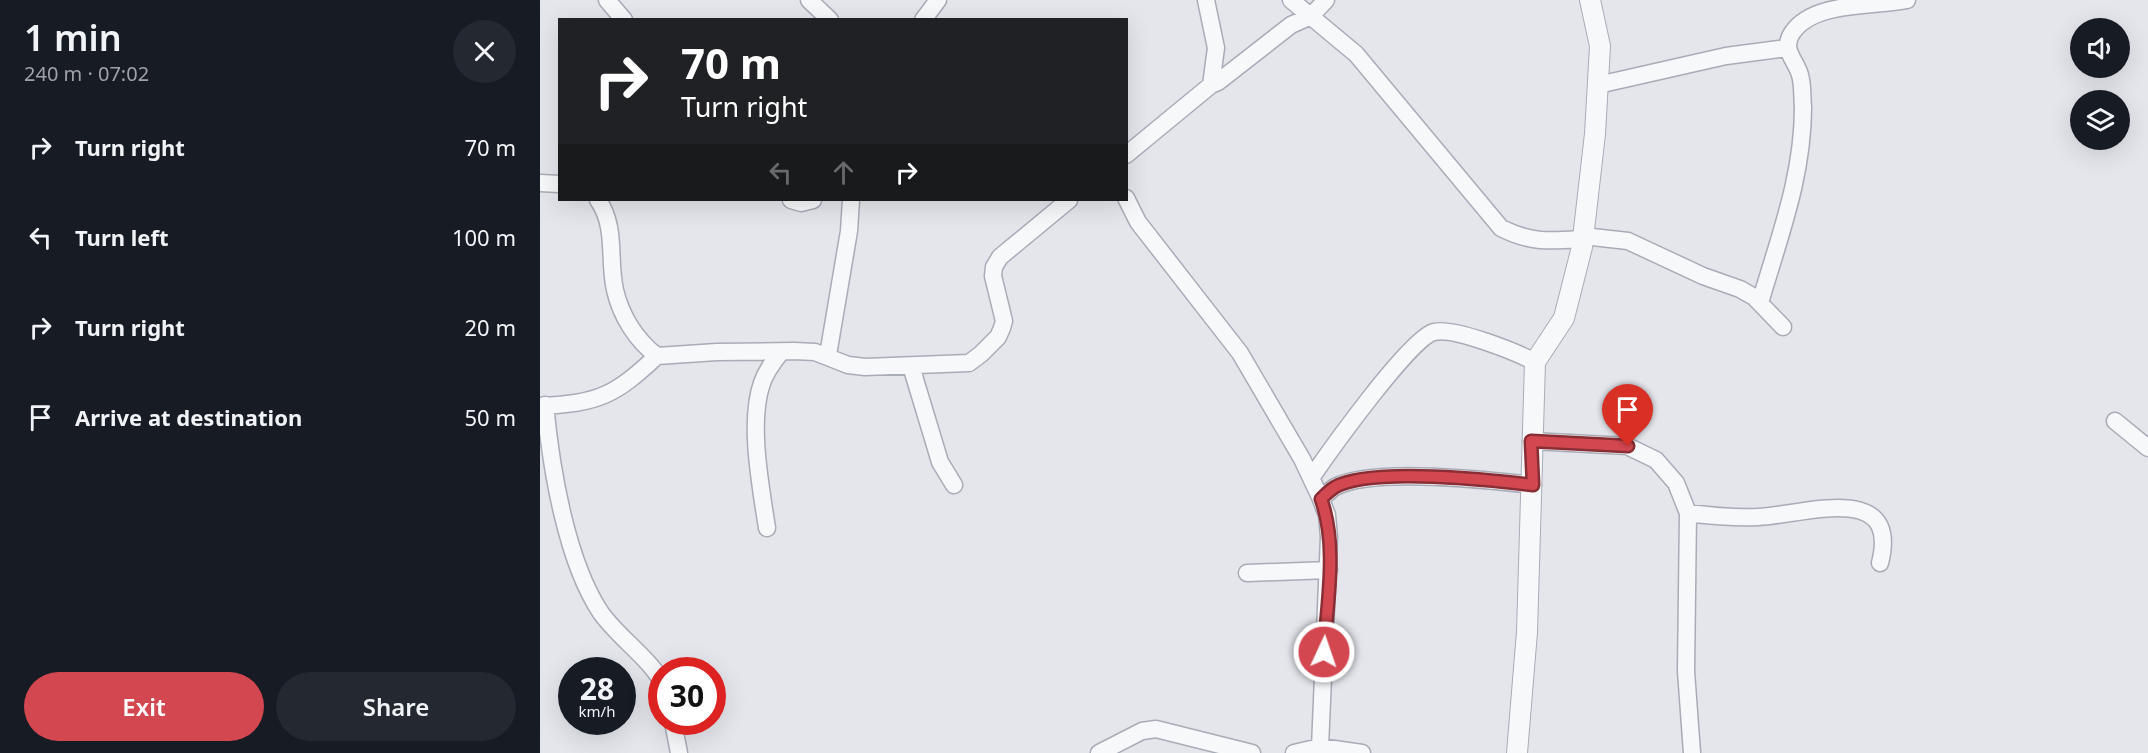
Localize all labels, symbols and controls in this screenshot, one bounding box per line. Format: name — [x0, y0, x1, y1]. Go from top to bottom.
text: 1 min — [24, 13, 122, 62]
map controls — [2070, 18, 2130, 150]
button: sound — [2070, 18, 2130, 78]
button: close — [453, 20, 516, 83]
text: 70 m — [681, 34, 781, 91]
icon: right — [582, 42, 660, 120]
text: 240 m · 07:02 — [24, 60, 149, 87]
text: Turn right — [681, 88, 807, 125]
button: layers — [2070, 90, 2130, 150]
icon: right — [24, 131, 57, 164]
text: Turn right — [75, 132, 185, 162]
text: 70 m — [465, 132, 516, 162]
icon: left — [764, 156, 797, 189]
icon: ahead — [827, 156, 860, 189]
icon: right — [890, 156, 923, 189]
icon: left — [24, 221, 57, 254]
text: Turn left — [75, 222, 169, 252]
text: 100 m — [452, 222, 516, 252]
icon: right — [24, 311, 57, 344]
text: Turn right — [75, 312, 185, 342]
text: 20 m — [465, 312, 516, 342]
pin — [1602, 384, 1653, 446]
icon: arrive — [1611, 393, 1644, 426]
icon: arrive — [24, 401, 57, 434]
text: Arrive at destination — [75, 402, 302, 432]
text: 50 m — [465, 402, 516, 432]
position arrow — [1292, 620, 1356, 684]
speed limit sign: 30 — [648, 657, 726, 735]
text: 28 — [580, 668, 614, 709]
button: Exit — [24, 672, 264, 741]
button: Share — [276, 672, 516, 741]
text: km/h — [579, 701, 615, 721]

